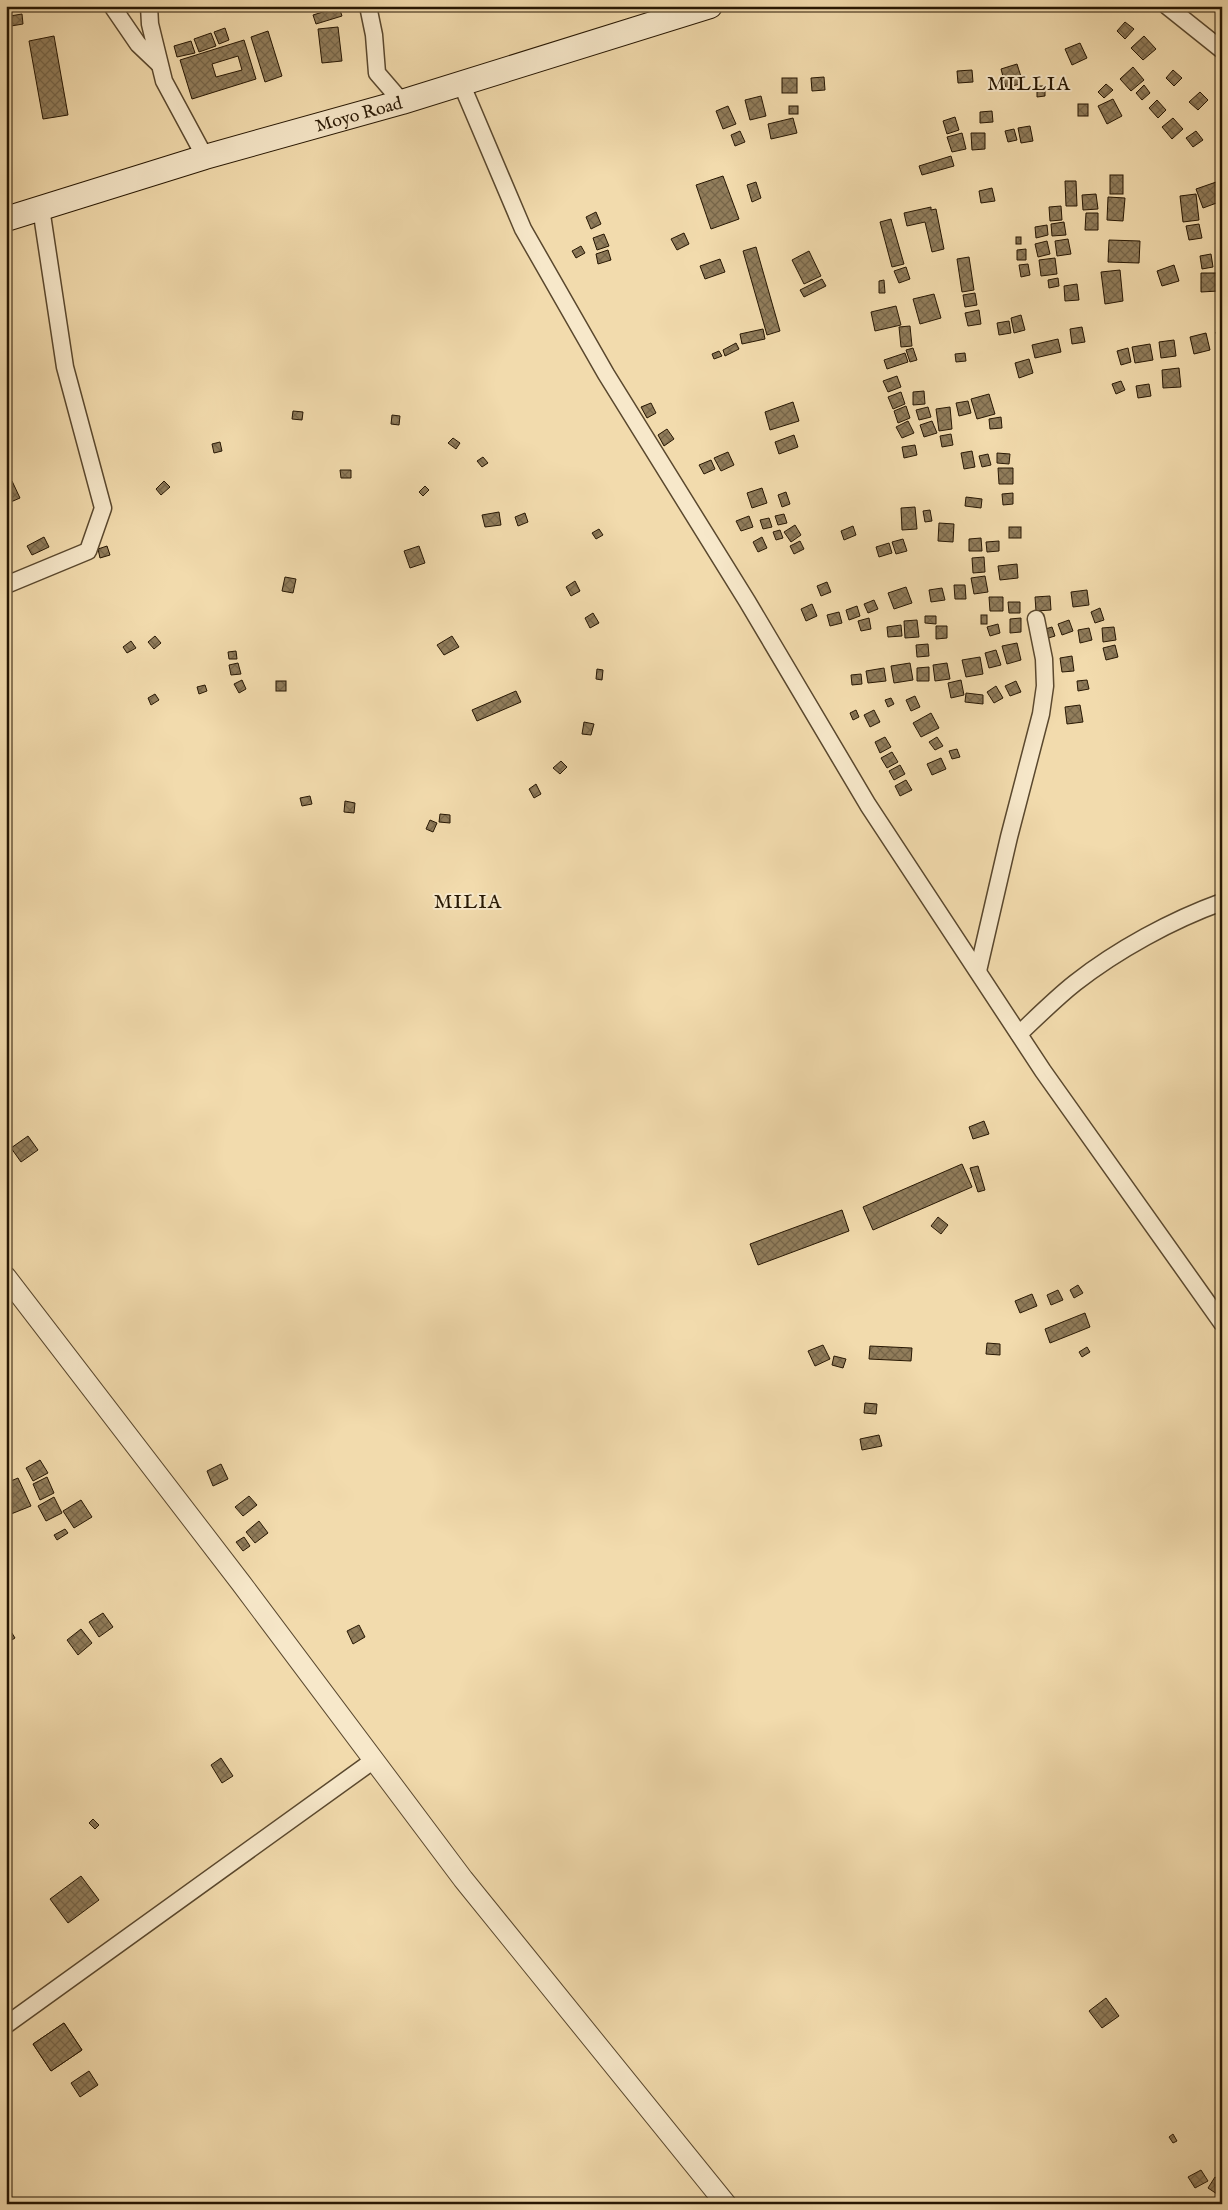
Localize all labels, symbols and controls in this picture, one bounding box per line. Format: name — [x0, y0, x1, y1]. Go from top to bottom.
district label: MILLIA — [987, 72, 1071, 97]
street label: Moyo Road — [313, 92, 406, 139]
district label: MILIA — [434, 890, 502, 915]

